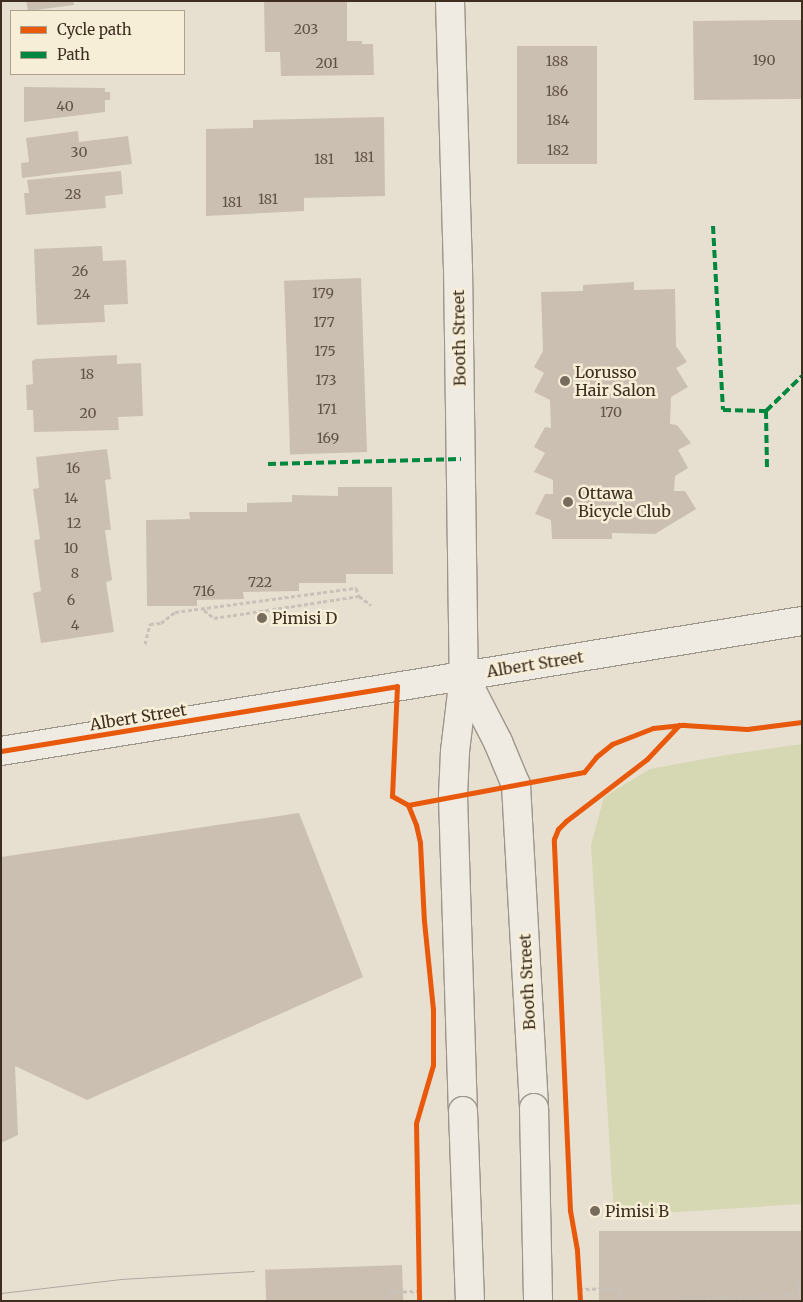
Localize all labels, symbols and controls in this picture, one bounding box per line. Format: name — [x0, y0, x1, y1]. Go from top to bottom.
legend — [10, 10, 185, 75]
text: Cycle path — [57, 20, 132, 39]
house number: 203 — [294, 21, 318, 37]
text: Path — [57, 45, 90, 64]
house number: 190 — [752, 52, 776, 68]
house number: 188 — [546, 53, 568, 69]
house number: 201 — [316, 55, 338, 71]
house number: 186 — [546, 83, 568, 99]
house number: 40 — [56, 98, 74, 114]
house number: 184 — [547, 112, 569, 128]
house number: 182 — [547, 142, 569, 158]
house number: 30 — [71, 144, 87, 160]
house number: 181 — [354, 149, 374, 165]
house number: 181 — [314, 151, 334, 167]
house number: 28 — [65, 186, 81, 202]
house number: 181 — [258, 191, 278, 207]
house number: 181 — [222, 194, 242, 210]
house number: 26 — [72, 263, 88, 279]
house number: 179 — [312, 285, 334, 301]
house number: 24 — [74, 286, 90, 302]
street label: Booth Street — [449, 290, 469, 386]
house number: 177 — [313, 314, 335, 330]
house number: 175 — [314, 343, 336, 359]
place label: Lorusso Hair Salon — [575, 362, 656, 400]
house number: 18 — [80, 366, 94, 382]
house number: 173 — [315, 372, 337, 388]
marker: Lorusso Hair Salon — [559, 375, 571, 387]
house number: 171 — [317, 401, 337, 417]
house number: 170 — [600, 404, 622, 420]
house number: 20 — [79, 405, 97, 421]
house number: 169 — [317, 430, 339, 446]
house number: 16 — [66, 460, 80, 476]
place label: Ottawa Bicycle Club — [578, 483, 671, 521]
house number: 14 — [64, 490, 78, 506]
marker: Ottawa Bicycle Club — [562, 496, 574, 508]
house number: 12 — [67, 515, 81, 531]
house number: 10 — [64, 540, 78, 556]
house number: 8 — [71, 565, 79, 581]
house number: 722 — [248, 574, 272, 590]
house number: 716 — [193, 583, 215, 599]
house number: 6 — [67, 592, 75, 608]
place label: Pimisi D — [272, 608, 337, 628]
marker: Pimisi D — [256, 612, 268, 624]
house number: 4 — [71, 617, 79, 633]
street label: Albert Street — [485, 647, 585, 681]
street label: Albert Street — [88, 700, 188, 734]
street label: Booth Street — [515, 933, 539, 1031]
place label: Pimisi B — [605, 1201, 669, 1221]
marker: Pimisi B — [589, 1205, 601, 1217]

